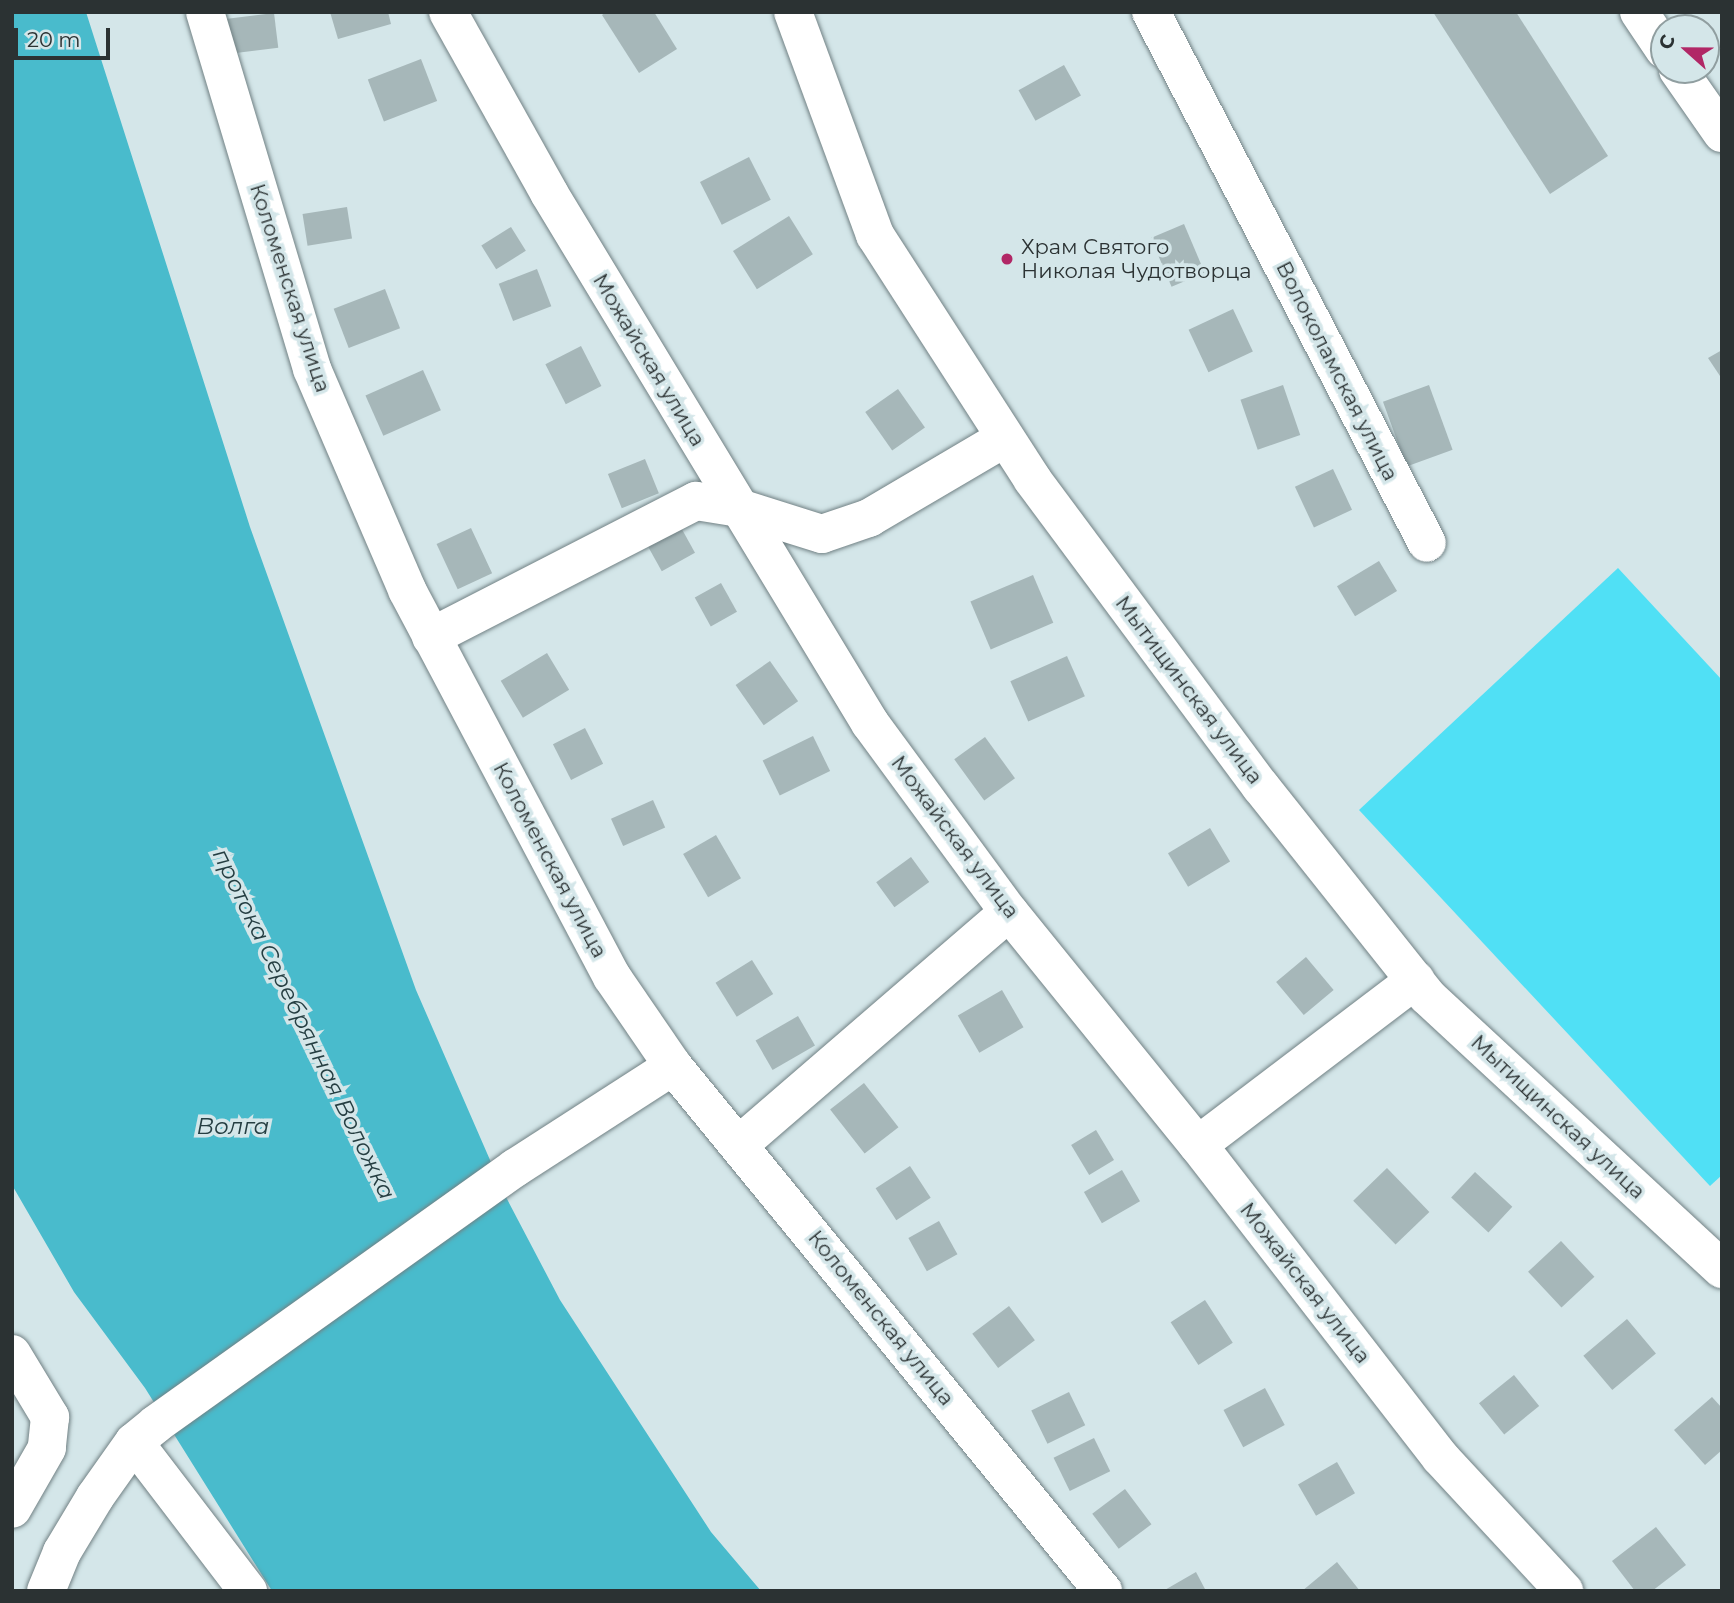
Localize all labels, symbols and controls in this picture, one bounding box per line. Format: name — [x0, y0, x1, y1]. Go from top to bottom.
scale bar — [18, 14, 114, 58]
north arrow — [1650, 14, 1720, 84]
text: 20 m — [27, 27, 81, 52]
text: С — [1654, 31, 1680, 53]
street label: Коломенская улица — [244, 181, 336, 395]
place label: Храм Святого Николая Чудотворца — [1021, 234, 1251, 284]
marker: Храм Святого Николая Чудотворца — [999, 251, 1015, 267]
street label: Волоколамская улица — [1271, 257, 1403, 485]
street label: Можайская улица — [587, 269, 711, 451]
street label: Мытищинская улица — [1110, 591, 1268, 789]
street label: Можайская улица — [886, 751, 1024, 923]
street label: Коломенская улица — [488, 758, 612, 962]
water label: протока Серебрянная Воложка — [207, 844, 401, 1204]
street label: Мытищинская улица — [1466, 1030, 1650, 1204]
water label: Волга — [197, 1112, 269, 1140]
street label: Можайская улица — [1234, 1198, 1376, 1368]
street label: Коломенская улица — [803, 1226, 959, 1410]

